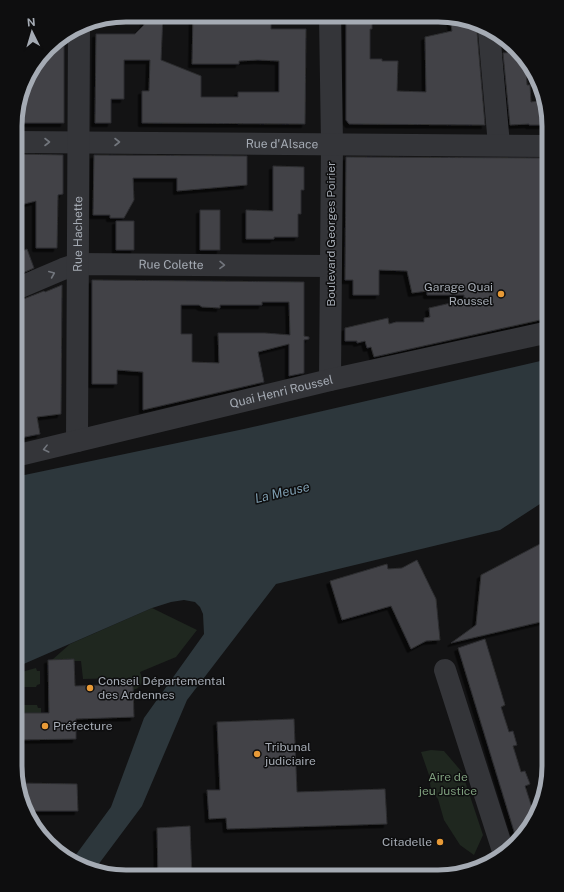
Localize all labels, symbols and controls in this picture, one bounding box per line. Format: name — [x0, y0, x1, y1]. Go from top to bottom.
north arrow — [12, 12, 52, 52]
text: N — [26, 16, 36, 28]
street label: Rue d'Alsace — [246, 137, 319, 151]
one-way arrow — [44, 138, 50, 146]
one-way arrow — [114, 138, 120, 147]
street label: Boulevard Georges Poirier — [324, 161, 338, 307]
street label: Rue Hachette — [71, 196, 85, 272]
street label: Rue Colette — [139, 257, 204, 272]
one-way arrow — [219, 261, 225, 269]
one-way arrow — [48, 270, 55, 278]
place label: Garage Quai Roussel — [424, 280, 493, 308]
marker: Garage Quai Roussel — [496, 289, 506, 299]
street label: Quai Henri Roussel — [228, 372, 335, 411]
one-way arrow — [43, 444, 49, 452]
water label: La Meuse — [253, 479, 311, 506]
place label: Conseil Départemental des Ardennes — [98, 674, 226, 702]
marker: Conseil Départemental des Ardennes — [85, 683, 95, 693]
place label: Préfecture — [53, 719, 113, 733]
marker: Préfecture — [40, 721, 50, 731]
place label: Tribunal judiciaire — [264, 740, 316, 768]
marker: Tribunal judiciaire — [252, 749, 262, 759]
park label: Aire de jeu Justice — [418, 770, 477, 798]
place label: Citadelle — [382, 835, 432, 849]
marker: Citadelle — [435, 837, 445, 847]

